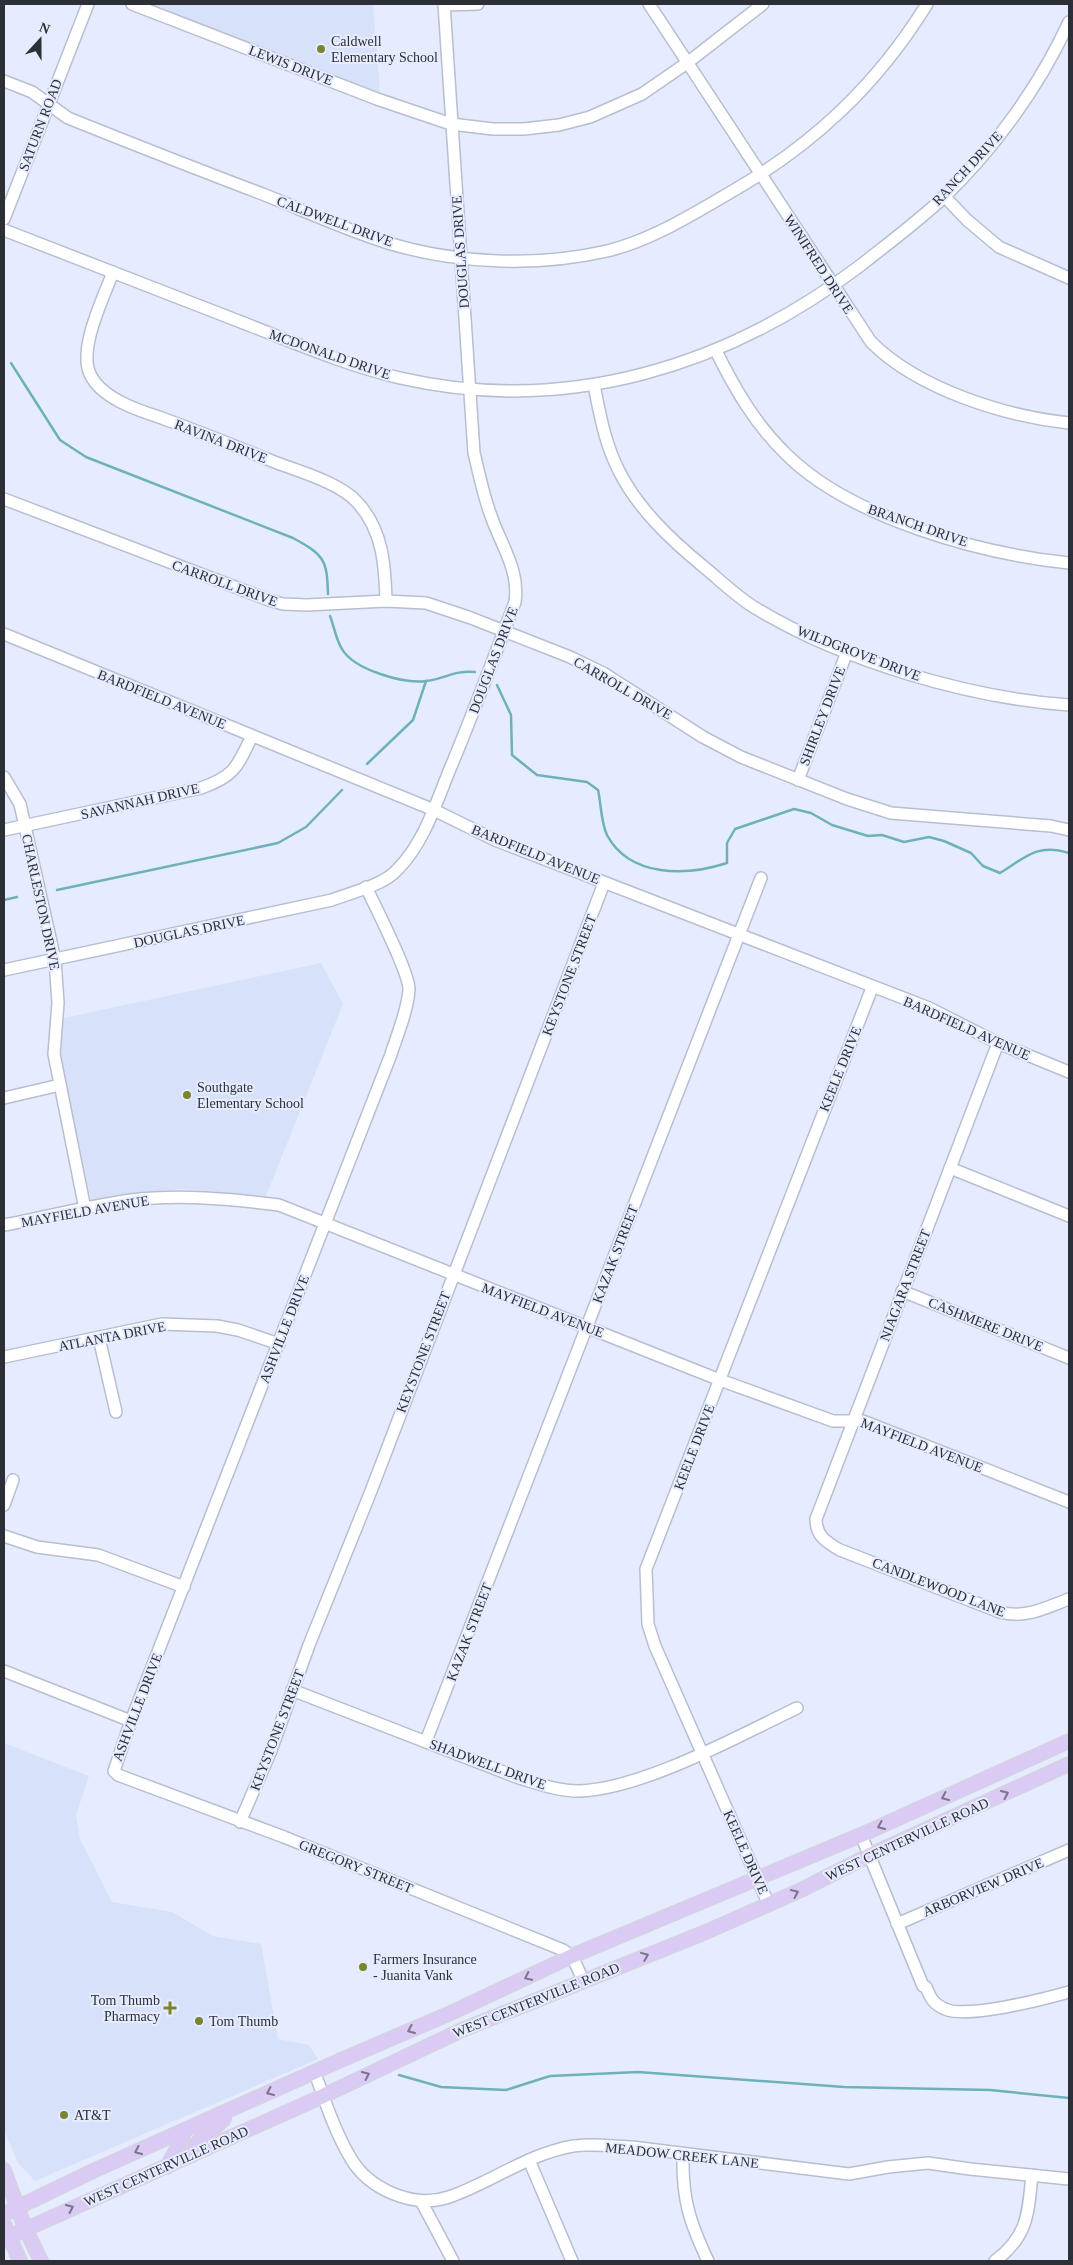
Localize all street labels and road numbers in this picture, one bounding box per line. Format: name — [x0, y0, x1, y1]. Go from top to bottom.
street label: LEWIS DRIVE — [247, 43, 335, 88]
street label: SATURN ROAD — [16, 77, 65, 173]
street label: RANCH DRIVE — [929, 128, 1005, 208]
street label: CALDWELL DRIVE — [275, 193, 395, 250]
street label: DOUGLAS DRIVE — [449, 195, 472, 309]
street label: WINIFRED DRIVE — [781, 212, 856, 316]
street label: MCDONALD DRIVE — [267, 327, 392, 382]
street label: RAVINA DRIVE — [172, 417, 269, 466]
street label: BRANCH DRIVE — [866, 501, 970, 550]
street label: CARROLL DRIVE — [170, 557, 280, 610]
street label: DOUGLAS DRIVE — [466, 605, 521, 716]
street label: WILDGROVE DRIVE — [795, 623, 923, 684]
street label: CARROLL DRIVE — [571, 654, 675, 723]
street label: SHIRLEY DRIVE — [797, 665, 848, 768]
street label: BARDFIELD AVENUE — [95, 667, 228, 732]
street label: SAVANNAH DRIVE — [79, 781, 201, 822]
street label: BARDFIELD AVENUE — [469, 822, 602, 887]
street label: CHARLESTON DRIVE — [19, 833, 62, 971]
street label: DOUGLAS DRIVE — [132, 912, 246, 951]
street label: KEYSTONE STREET — [539, 912, 600, 1038]
street label: BARDFIELD AVENUE — [901, 994, 1032, 1063]
street label: KEELE DRIVE — [817, 1024, 864, 1114]
street label: MAYFIELD AVENUE — [20, 1193, 150, 1230]
street label: KAZAK STREET — [590, 1203, 641, 1305]
street label: NIAGARA STREET — [877, 1227, 934, 1343]
street label: ASHVILLE DRIVE — [257, 1273, 312, 1385]
street label: MAYFIELD AVENUE — [480, 1280, 606, 1341]
street label: KEYSTONE STREET — [393, 1289, 454, 1415]
street label: CASHMERE DRIVE — [926, 1295, 1045, 1354]
street label: ATLANTA DRIVE — [57, 1319, 167, 1354]
street label: KEELE DRIVE — [671, 1402, 718, 1492]
street label: MAYFIELD AVENUE — [859, 1415, 985, 1476]
street label: CANDLEWOOD LANE — [870, 1555, 1007, 1620]
street label: KAZAK STREET — [444, 1581, 495, 1683]
street label: ASHVILLE DRIVE — [110, 1651, 165, 1763]
street label: KEYSTONE STREET — [247, 1667, 308, 1793]
street label: SHADWELL DRIVE — [428, 1736, 548, 1793]
street label: WEST CENTERVILLE ROAD — [823, 1795, 991, 1884]
street label: KEELE DRIVE — [720, 1808, 771, 1897]
street label: GREGORY STREET — [297, 1837, 415, 1896]
street label: ARBORVIEW DRIVE — [921, 1855, 1046, 1920]
street label: WEST CENTERVILLE ROAD — [451, 1960, 622, 2041]
street label: WEST CENTERVILLE ROAD — [82, 2123, 251, 2210]
street label: MEADOW CREEK LANE — [604, 2140, 760, 2171]

